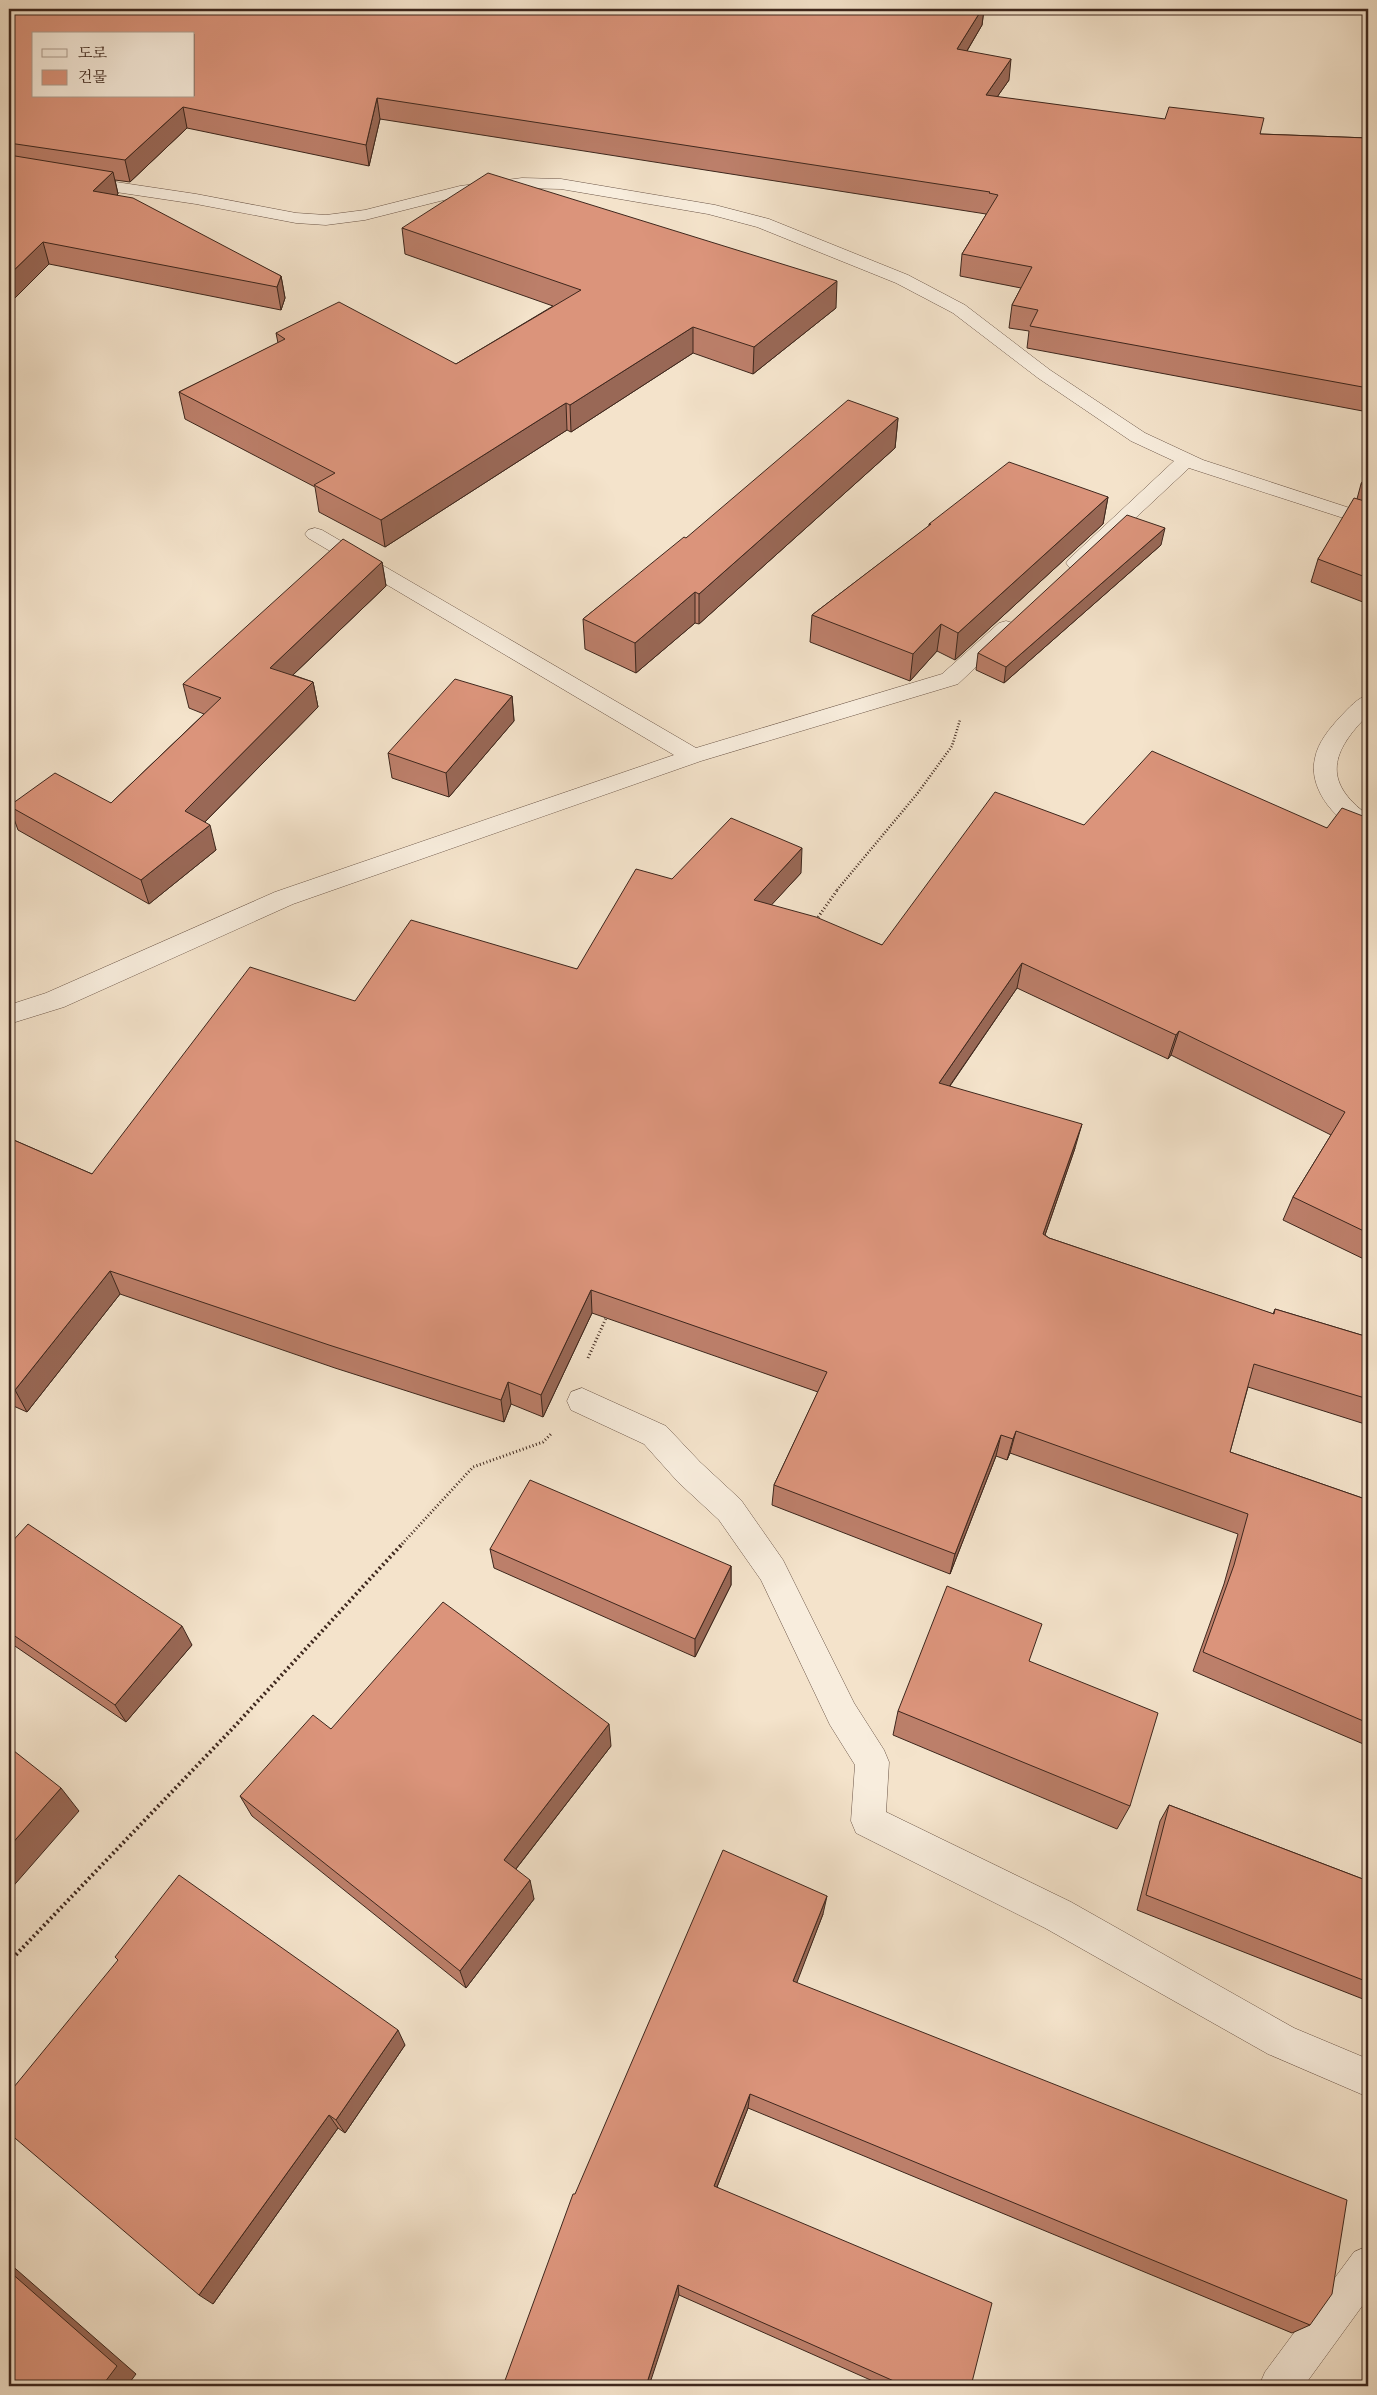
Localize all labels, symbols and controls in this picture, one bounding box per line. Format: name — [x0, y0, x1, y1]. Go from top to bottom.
legend — [32, 32, 195, 98]
text: 도로 — [78, 46, 107, 62]
text: 건물 — [78, 69, 107, 86]

